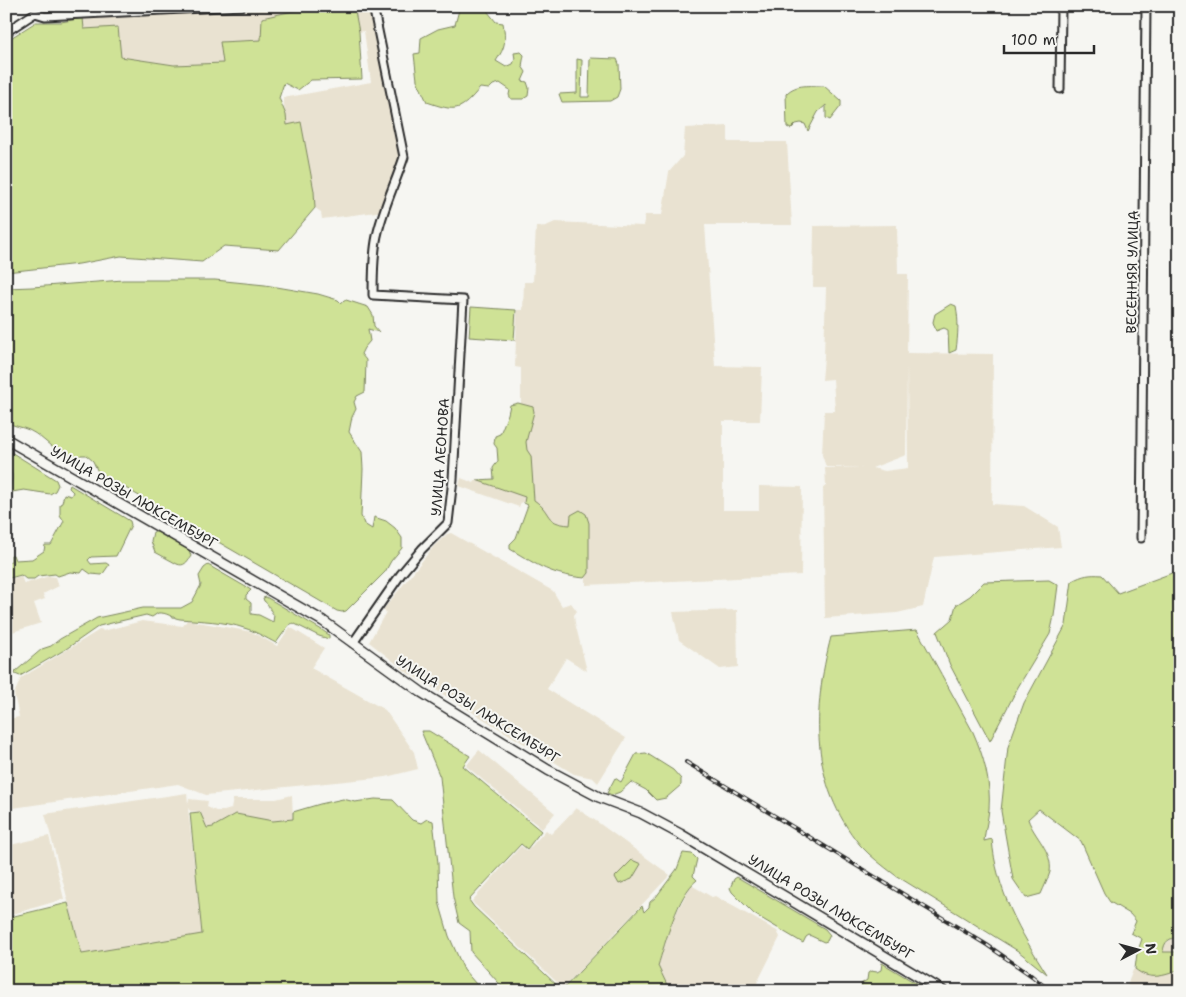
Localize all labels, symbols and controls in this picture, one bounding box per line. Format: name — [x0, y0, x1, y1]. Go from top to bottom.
scale bar — [1004, 22, 1094, 54]
text: 100 m — [1011, 30, 1056, 50]
street label: ВЕСЕННЯЯ УЛИЦА — [1122, 210, 1142, 334]
street label: УЛИЦА ЛЕОНОВА — [427, 397, 453, 517]
street label: УЛИЦА РОЗЫ ЛЮКСЕМБУРГ — [47, 442, 221, 553]
street label: УЛИЦА РОЗЫ ЛЮКСЕМБУРГ — [393, 651, 564, 767]
street label: УЛИЦА РОЗЫ ЛЮКСЕМБУРГ — [745, 850, 918, 964]
north arrow — [1114, 924, 1164, 974]
text: N — [1141, 942, 1160, 955]

